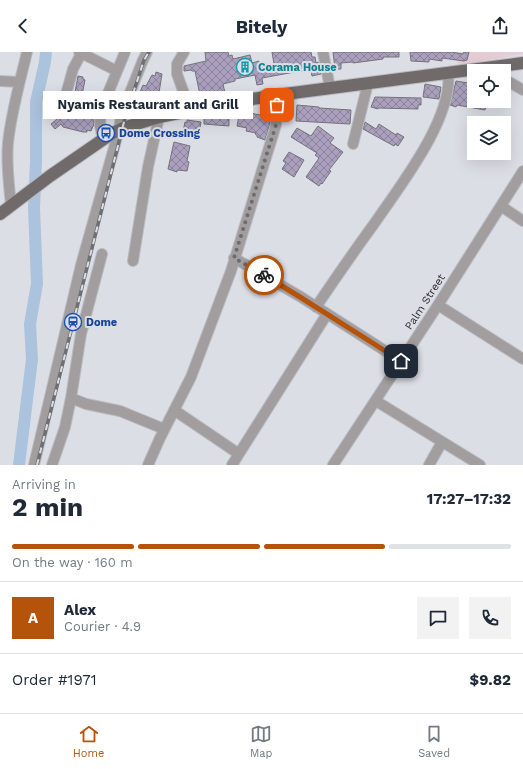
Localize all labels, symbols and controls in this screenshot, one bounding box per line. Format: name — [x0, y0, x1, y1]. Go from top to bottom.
icon: back — [12, 15, 34, 37]
icon: share — [489, 15, 511, 37]
text: Bitely — [236, 16, 287, 37]
building icon: Corama House — [235, 57, 255, 77]
place label: Corama House — [258, 61, 337, 74]
map controls — [467, 64, 511, 160]
button: locate — [467, 64, 511, 108]
pin — [260, 88, 294, 122]
callout: Nyamis Restaurant and Grill — [43, 91, 253, 119]
icon: bag — [266, 94, 288, 116]
text: Nyamis Restaurant and Grill — [58, 97, 238, 112]
button: layers — [467, 116, 511, 160]
bus stop icon: Dome Crossing — [96, 123, 116, 143]
place label: Dome Crossing — [119, 127, 201, 140]
courier — [244, 255, 284, 295]
icon: bike — [253, 264, 275, 286]
street label: Palm Street — [402, 271, 448, 332]
station icon: Dome — [63, 312, 83, 332]
place label: Dome — [86, 316, 117, 329]
pin — [384, 344, 418, 378]
icon: home — [390, 350, 412, 372]
text: Arriving in — [12, 477, 76, 492]
text: 17:27–17:32 — [427, 490, 511, 508]
text: 2 min — [12, 492, 83, 522]
text: On the way · 160 m — [12, 555, 133, 570]
button: chat — [417, 597, 459, 639]
button: phone — [469, 597, 511, 639]
text: Alex — [64, 601, 96, 619]
text: A — [28, 609, 38, 627]
text: Courier · 4.9 — [64, 619, 141, 634]
text: Order #1971 — [12, 671, 97, 689]
text: $9.82 — [470, 671, 511, 689]
tab: Home — [73, 723, 104, 760]
tab: Map — [250, 723, 272, 760]
tab: Saved — [418, 723, 450, 760]

